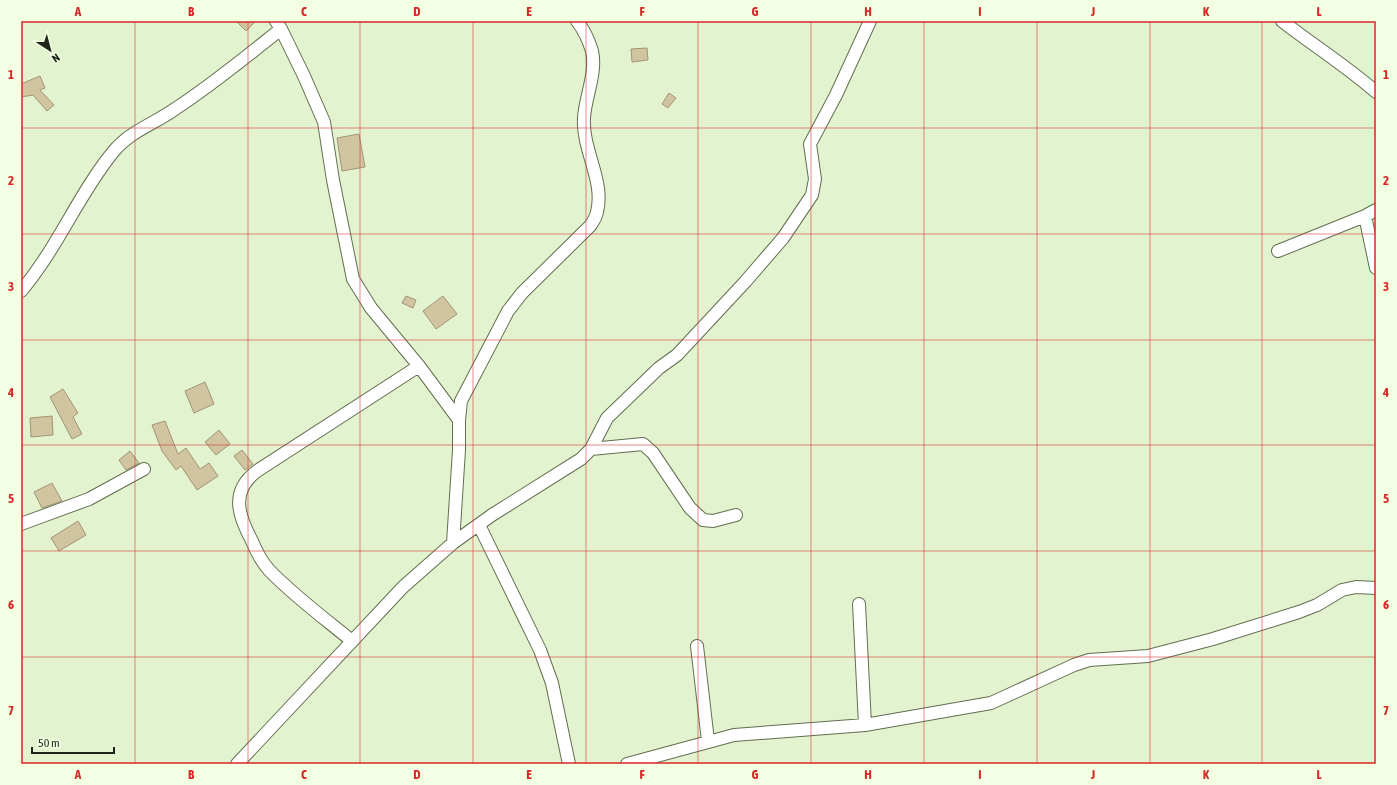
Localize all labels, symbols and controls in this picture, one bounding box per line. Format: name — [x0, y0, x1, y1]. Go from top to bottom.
text: A — [74, 4, 82, 19]
text: B — [188, 4, 195, 19]
text: C — [301, 4, 307, 19]
text: D — [413, 4, 421, 19]
text: E — [526, 4, 532, 19]
text: F — [639, 4, 645, 19]
text: G — [752, 4, 759, 19]
text: H — [864, 4, 872, 19]
text: I — [978, 4, 982, 19]
text: J — [1090, 4, 1095, 19]
text: K — [1203, 4, 1210, 19]
text: L — [1316, 4, 1322, 19]
north arrow — [30, 30, 70, 70]
text: N — [50, 51, 62, 65]
text: 1 — [8, 67, 14, 82]
text: 1 — [1383, 67, 1389, 82]
text: 2 — [8, 173, 14, 188]
text: 2 — [1383, 173, 1389, 188]
text: 3 — [8, 279, 14, 294]
text: 3 — [1383, 279, 1389, 294]
text: 4 — [7, 385, 14, 400]
text: 4 — [1382, 385, 1389, 400]
text: 5 — [8, 491, 14, 506]
text: 5 — [1383, 491, 1389, 506]
text: 6 — [8, 597, 14, 612]
text: 6 — [1383, 597, 1389, 612]
text: 7 — [8, 703, 14, 718]
text: 7 — [1383, 703, 1389, 718]
scale bar — [32, 729, 114, 755]
text: 50 m — [38, 736, 60, 750]
text: A — [74, 767, 82, 782]
text: B — [188, 767, 195, 782]
text: C — [301, 767, 307, 782]
text: D — [413, 767, 421, 782]
text: E — [526, 767, 532, 782]
text: F — [639, 767, 645, 782]
text: G — [752, 767, 759, 782]
text: H — [864, 767, 872, 782]
text: I — [978, 767, 982, 782]
text: J — [1090, 767, 1095, 782]
text: K — [1203, 767, 1210, 782]
text: L — [1316, 767, 1322, 782]

